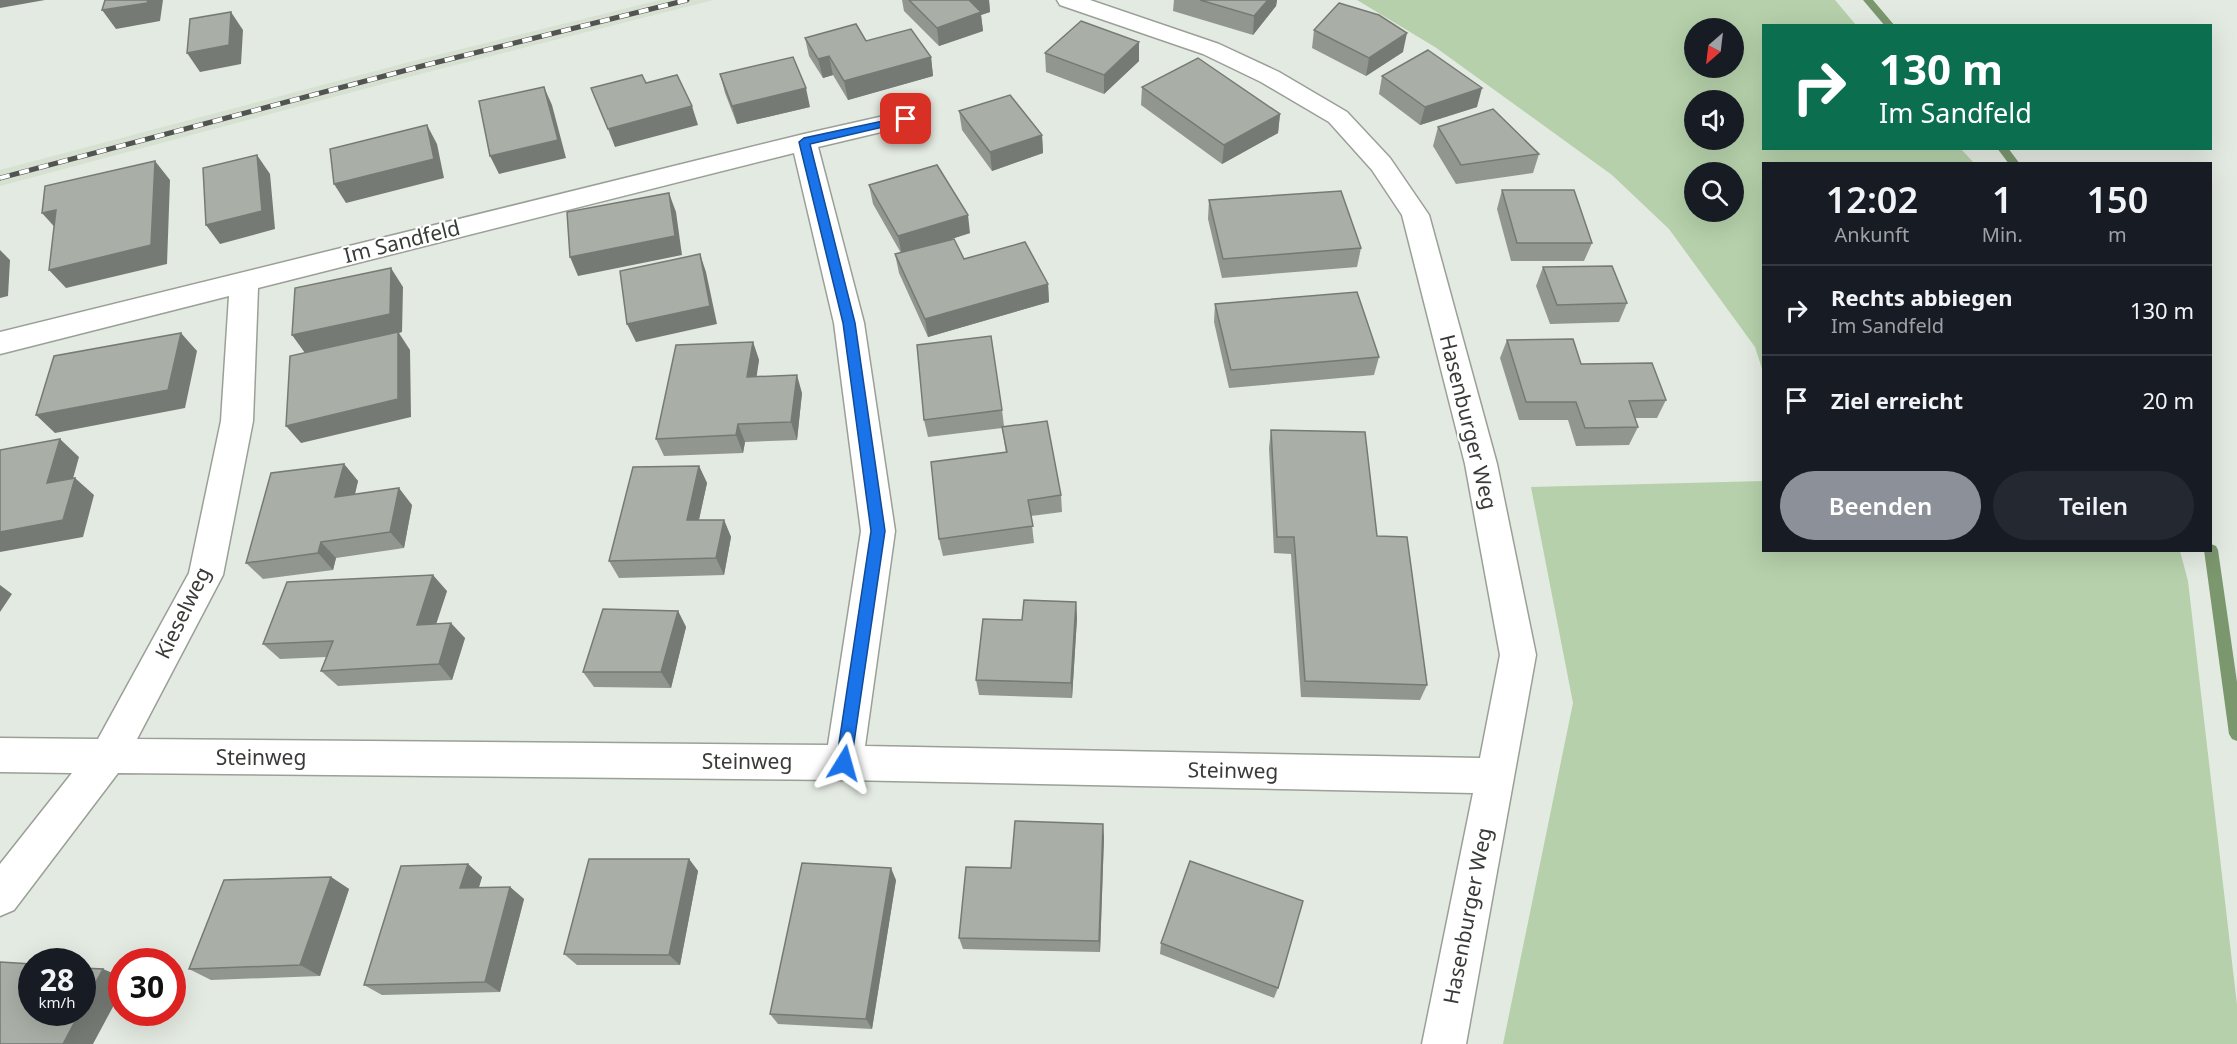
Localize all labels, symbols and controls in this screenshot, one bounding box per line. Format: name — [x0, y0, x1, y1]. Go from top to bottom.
north arrow — [1684, 18, 1744, 78]
map controls — [1684, 18, 1744, 222]
text: 130 m — [1879, 40, 2003, 97]
icon: right — [1780, 48, 1858, 126]
button: sound — [1684, 90, 1744, 150]
pin — [880, 93, 931, 144]
text: Im Sandfeld — [1879, 94, 2032, 131]
icon: arrive — [889, 102, 922, 135]
button: search — [1684, 162, 1744, 222]
text: 12:02 — [1826, 175, 1918, 224]
text: 1 — [1992, 175, 2013, 224]
text: 150 — [2087, 175, 2148, 224]
street label: Im Sandfeld — [341, 213, 463, 269]
text: Ankunft — [1835, 221, 1909, 248]
text: Min. — [1982, 221, 2023, 248]
text: m — [2108, 221, 2127, 248]
text: Rechts abbiegen — [1831, 282, 2013, 312]
icon: right — [1780, 294, 1813, 327]
text: 130 m — [2130, 295, 2194, 325]
text: Im Sandfeld — [1831, 312, 1944, 339]
street label: Hasenburger Weg — [1434, 331, 1504, 512]
icon: arrive — [1780, 384, 1813, 417]
text: Ziel erreicht — [1831, 385, 1963, 415]
text: 20 m — [2143, 385, 2194, 415]
button: Beenden — [1780, 471, 1981, 540]
button: Teilen — [1993, 471, 2194, 540]
street label: Kieselweg — [148, 562, 216, 663]
position arrow — [812, 731, 876, 795]
street label: Steinweg — [216, 743, 306, 771]
street label: Steinweg — [702, 747, 792, 775]
street label: Steinweg — [1187, 755, 1279, 785]
street label: Hasenburger Weg — [1436, 825, 1498, 1007]
speed limit sign: 30 — [108, 948, 186, 1026]
text: 28 — [40, 959, 74, 1000]
text: km/h — [39, 992, 75, 1012]

